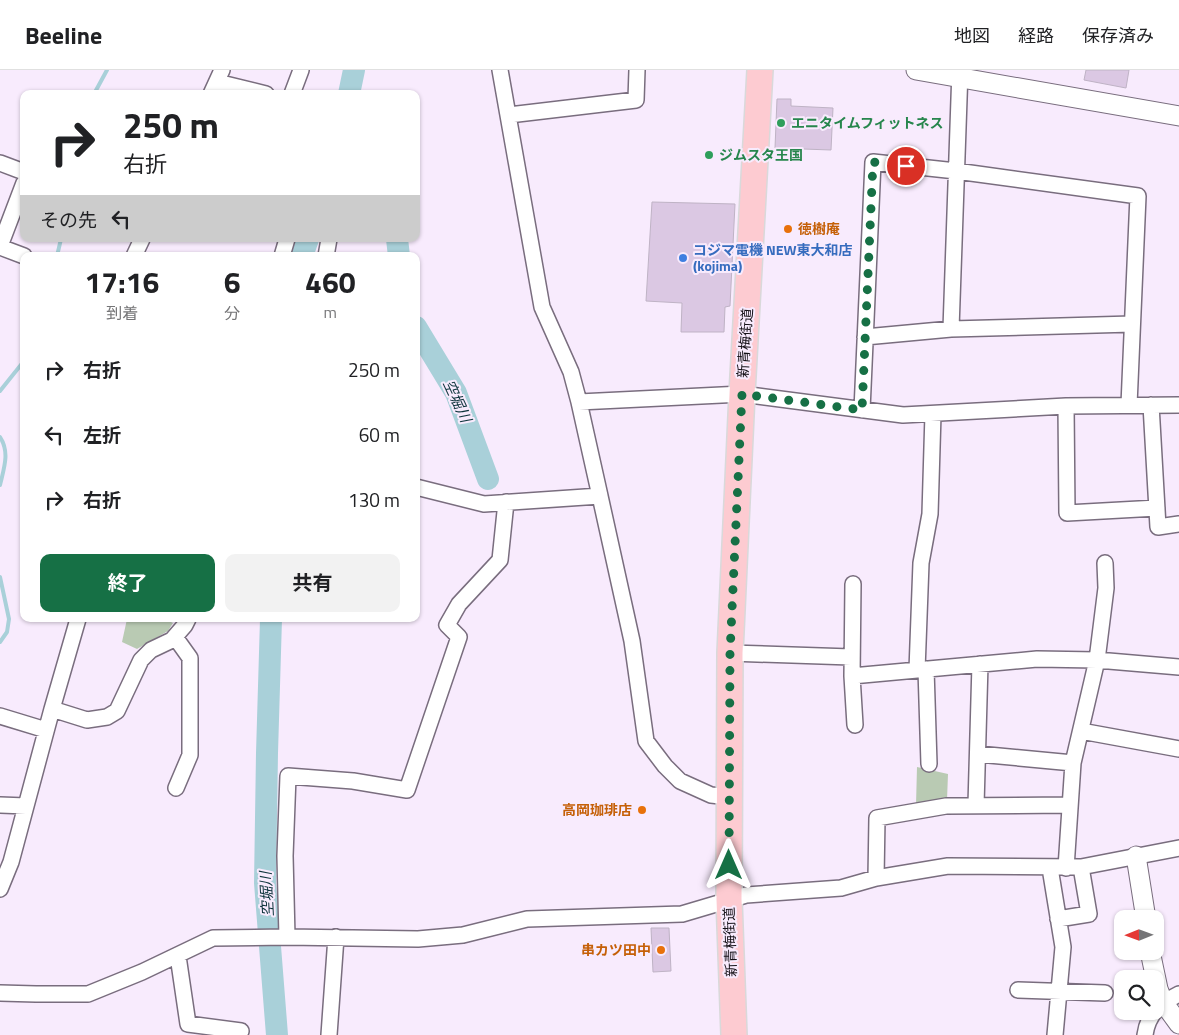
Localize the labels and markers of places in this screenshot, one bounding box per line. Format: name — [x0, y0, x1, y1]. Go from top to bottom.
place label: エニタイムフィットネス — [791, 112, 944, 133]
marker: エニタイムフィットネス — [775, 117, 787, 129]
place label: ジムスタ王国 — [719, 144, 803, 165]
pin — [885, 145, 927, 187]
marker: ジムスタ王国 — [703, 149, 715, 161]
place label: 徳樹庵 — [798, 218, 840, 239]
marker: 徳樹庵 — [782, 223, 794, 235]
place label: コジマ電機 NEW東大和店 (kojima) — [693, 239, 853, 276]
marker: コジマ電機 NEW東大和店 (kojima) — [677, 252, 689, 264]
place label: 高岡珈琲店 — [562, 799, 632, 820]
marker: 高岡珈琲店 — [636, 804, 648, 816]
place label: 串カツ田中 — [581, 939, 651, 960]
marker: 串カツ田中 — [655, 944, 667, 956]

